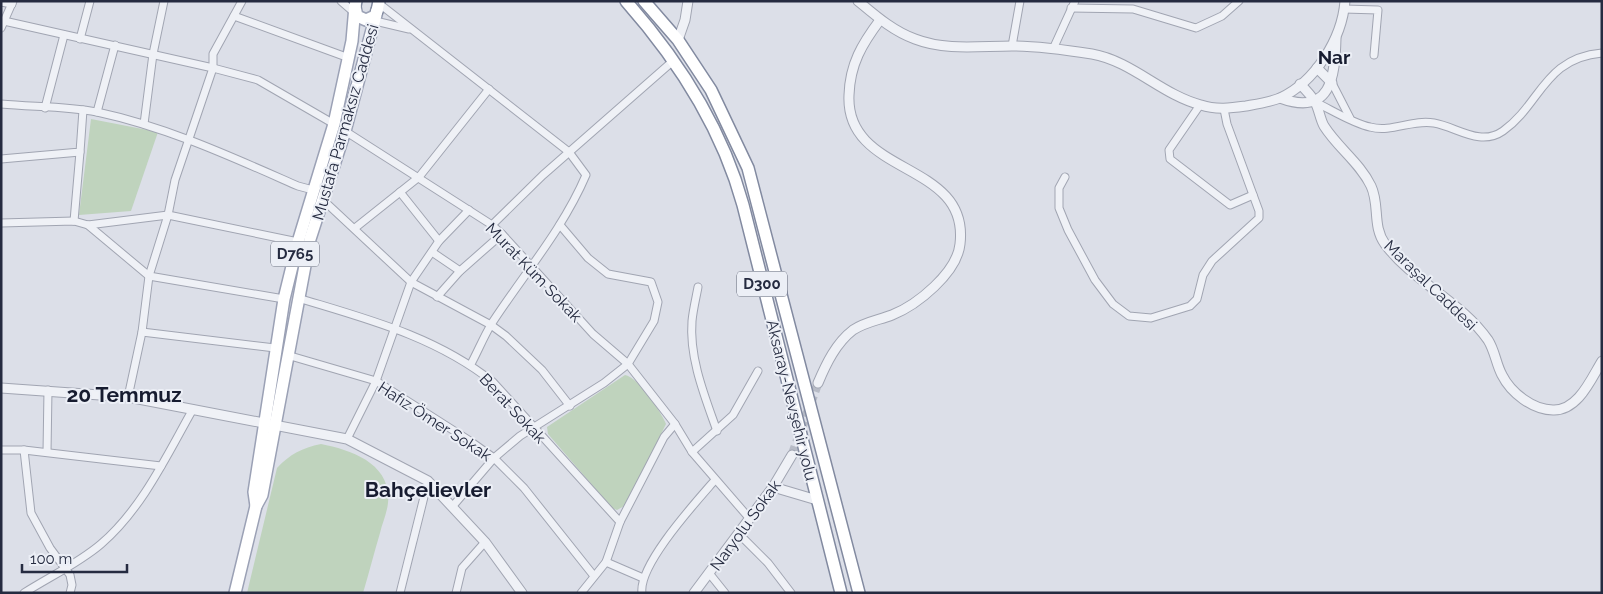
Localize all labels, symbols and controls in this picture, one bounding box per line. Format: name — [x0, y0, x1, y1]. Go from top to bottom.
street label: Mustafa Parmaksız Caddesi — [308, 22, 383, 222]
district label: Nar — [1318, 46, 1351, 68]
street label: Murat Küm Sokak — [482, 219, 586, 326]
street label: Maraşal Caddesi — [1380, 236, 1481, 334]
road number: D765 — [271, 242, 319, 266]
road number: D300 — [737, 272, 787, 296]
street label: Aksaray-Nevşehir yolu — [762, 318, 821, 483]
street label: Berat Sokak — [475, 369, 550, 448]
street label: Hafız Ömer Sokak — [374, 377, 496, 465]
district label: 20 Temmuz — [66, 382, 182, 407]
street label: Naryolu Sokak — [706, 476, 785, 574]
district label: Bahçelievler — [365, 477, 491, 502]
scale bar — [22, 542, 128, 574]
text: 100 m — [30, 550, 72, 568]

